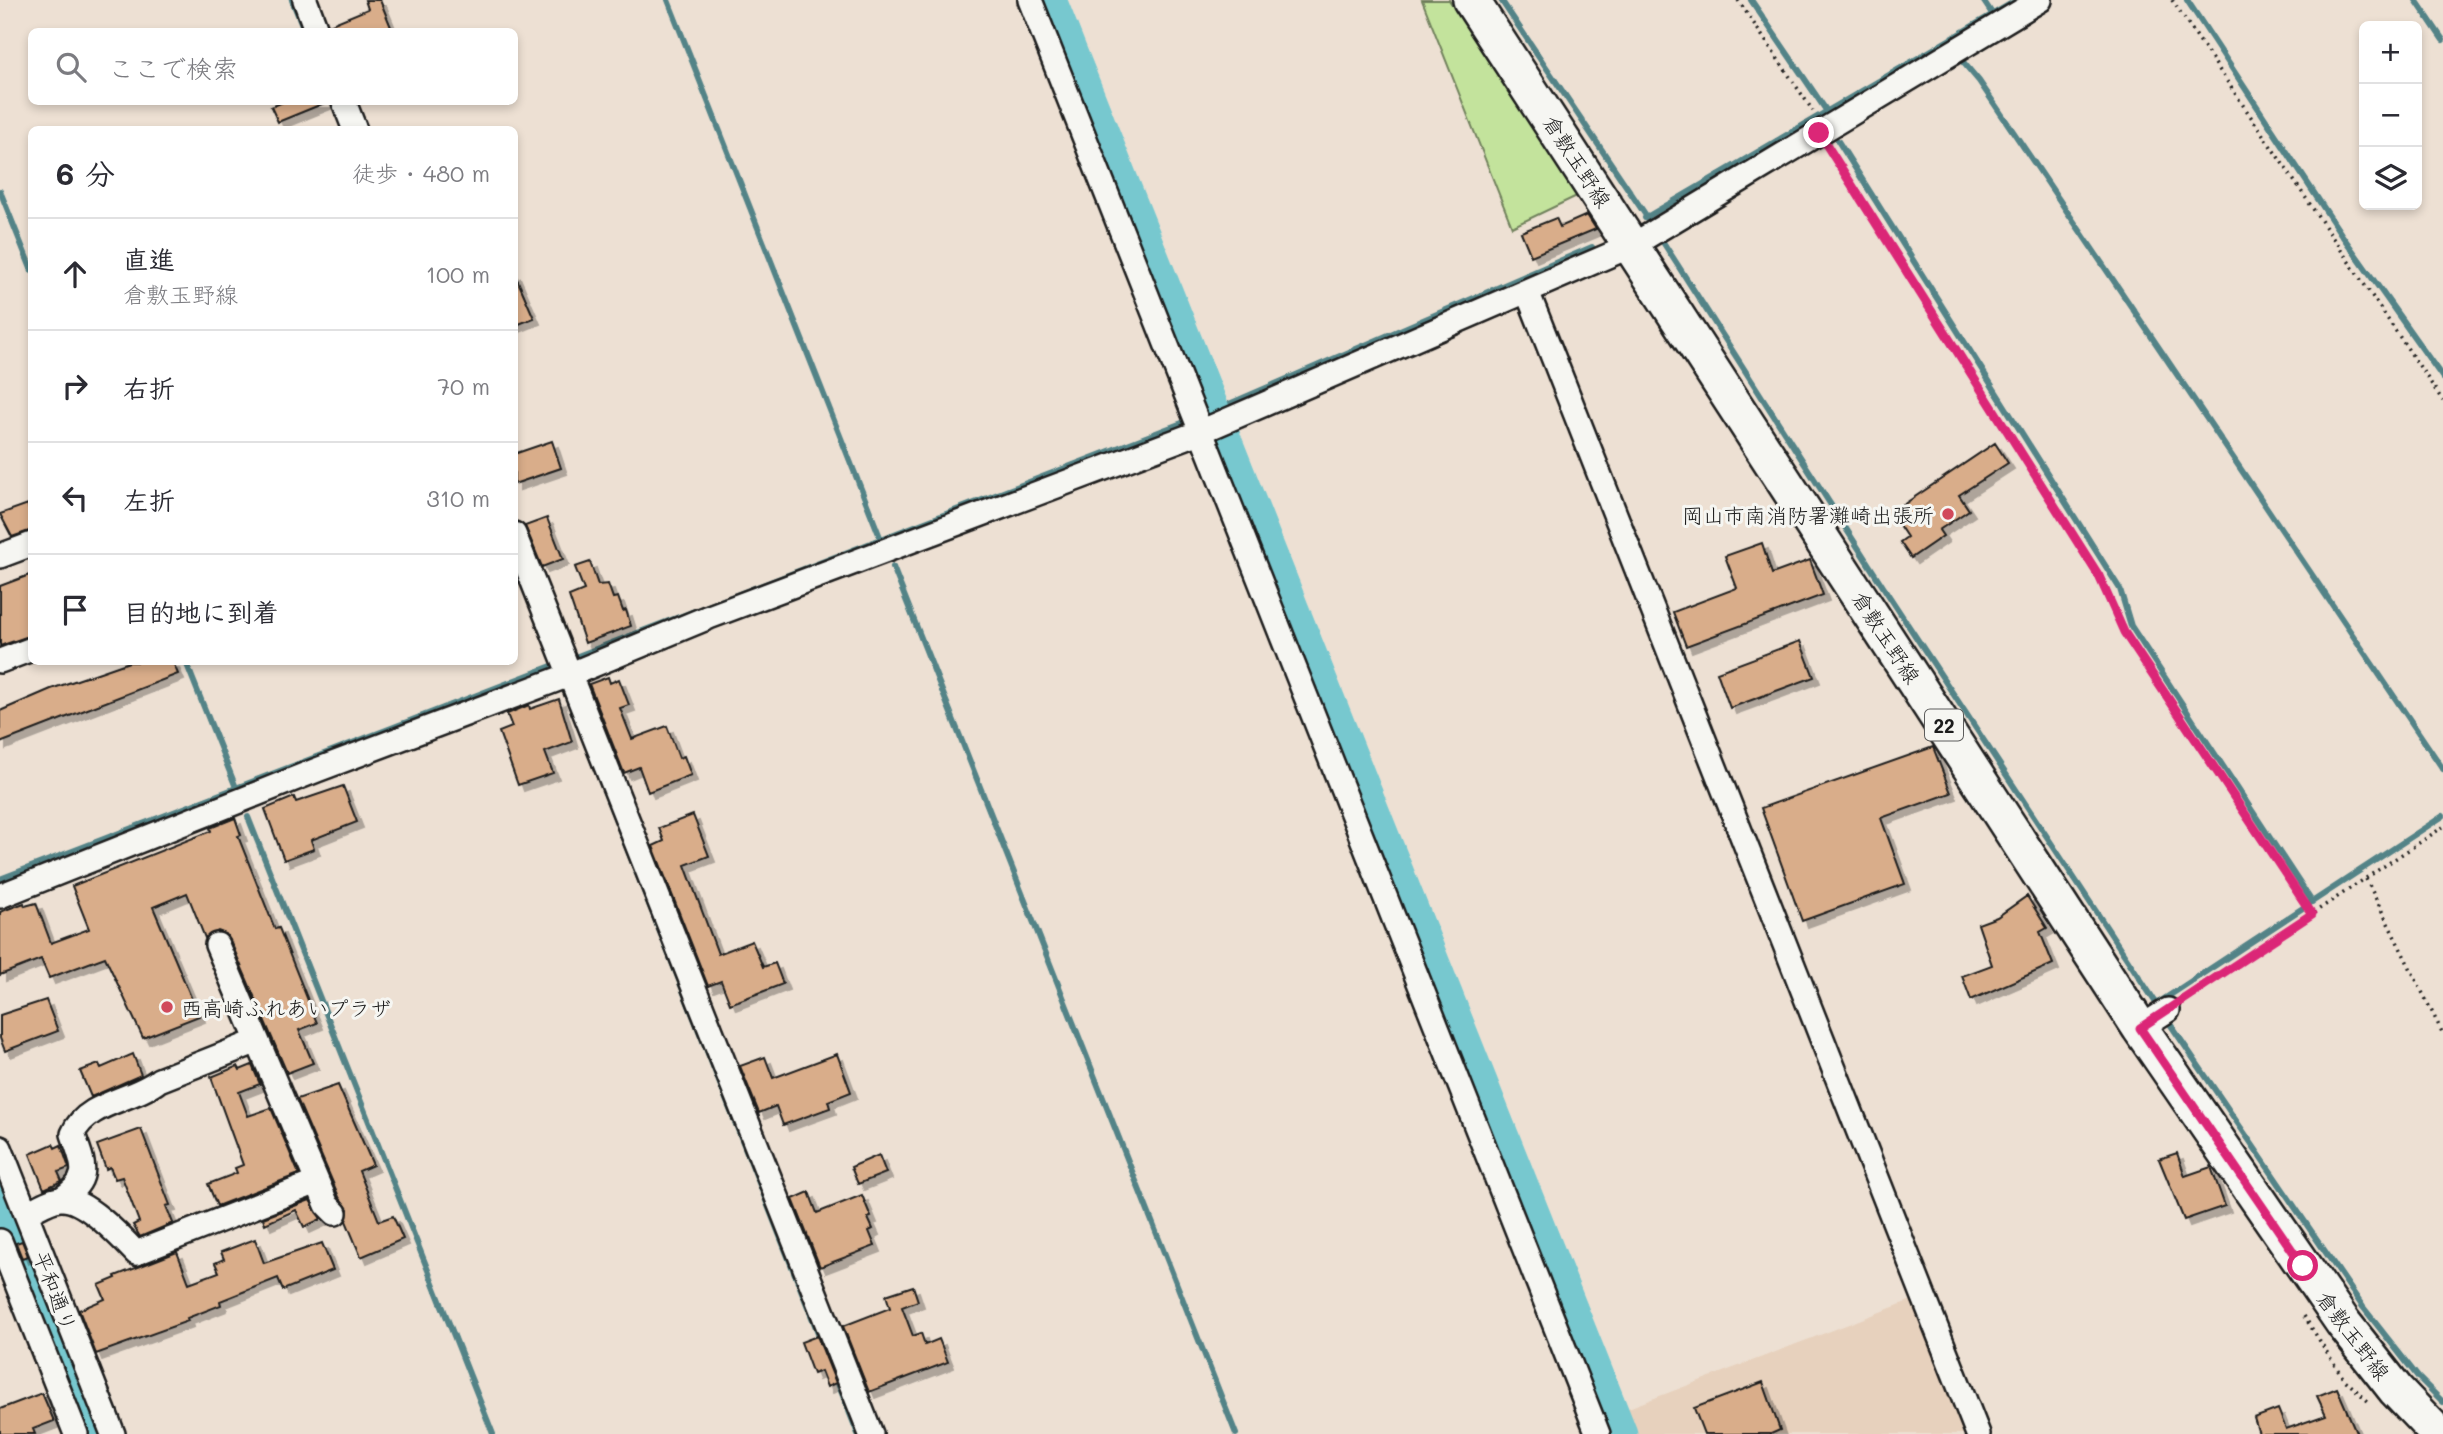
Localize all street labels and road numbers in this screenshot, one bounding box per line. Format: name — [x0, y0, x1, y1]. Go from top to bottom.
street label: 倉敷玉野線 — [1538, 110, 1618, 212]
street label: 倉敷玉野線 — [1847, 586, 1927, 688]
road number: 22 — [1925, 710, 1963, 740]
street label: 平和通り — [28, 1247, 84, 1335]
street label: 倉敷玉野線 — [2312, 1285, 2396, 1385]

